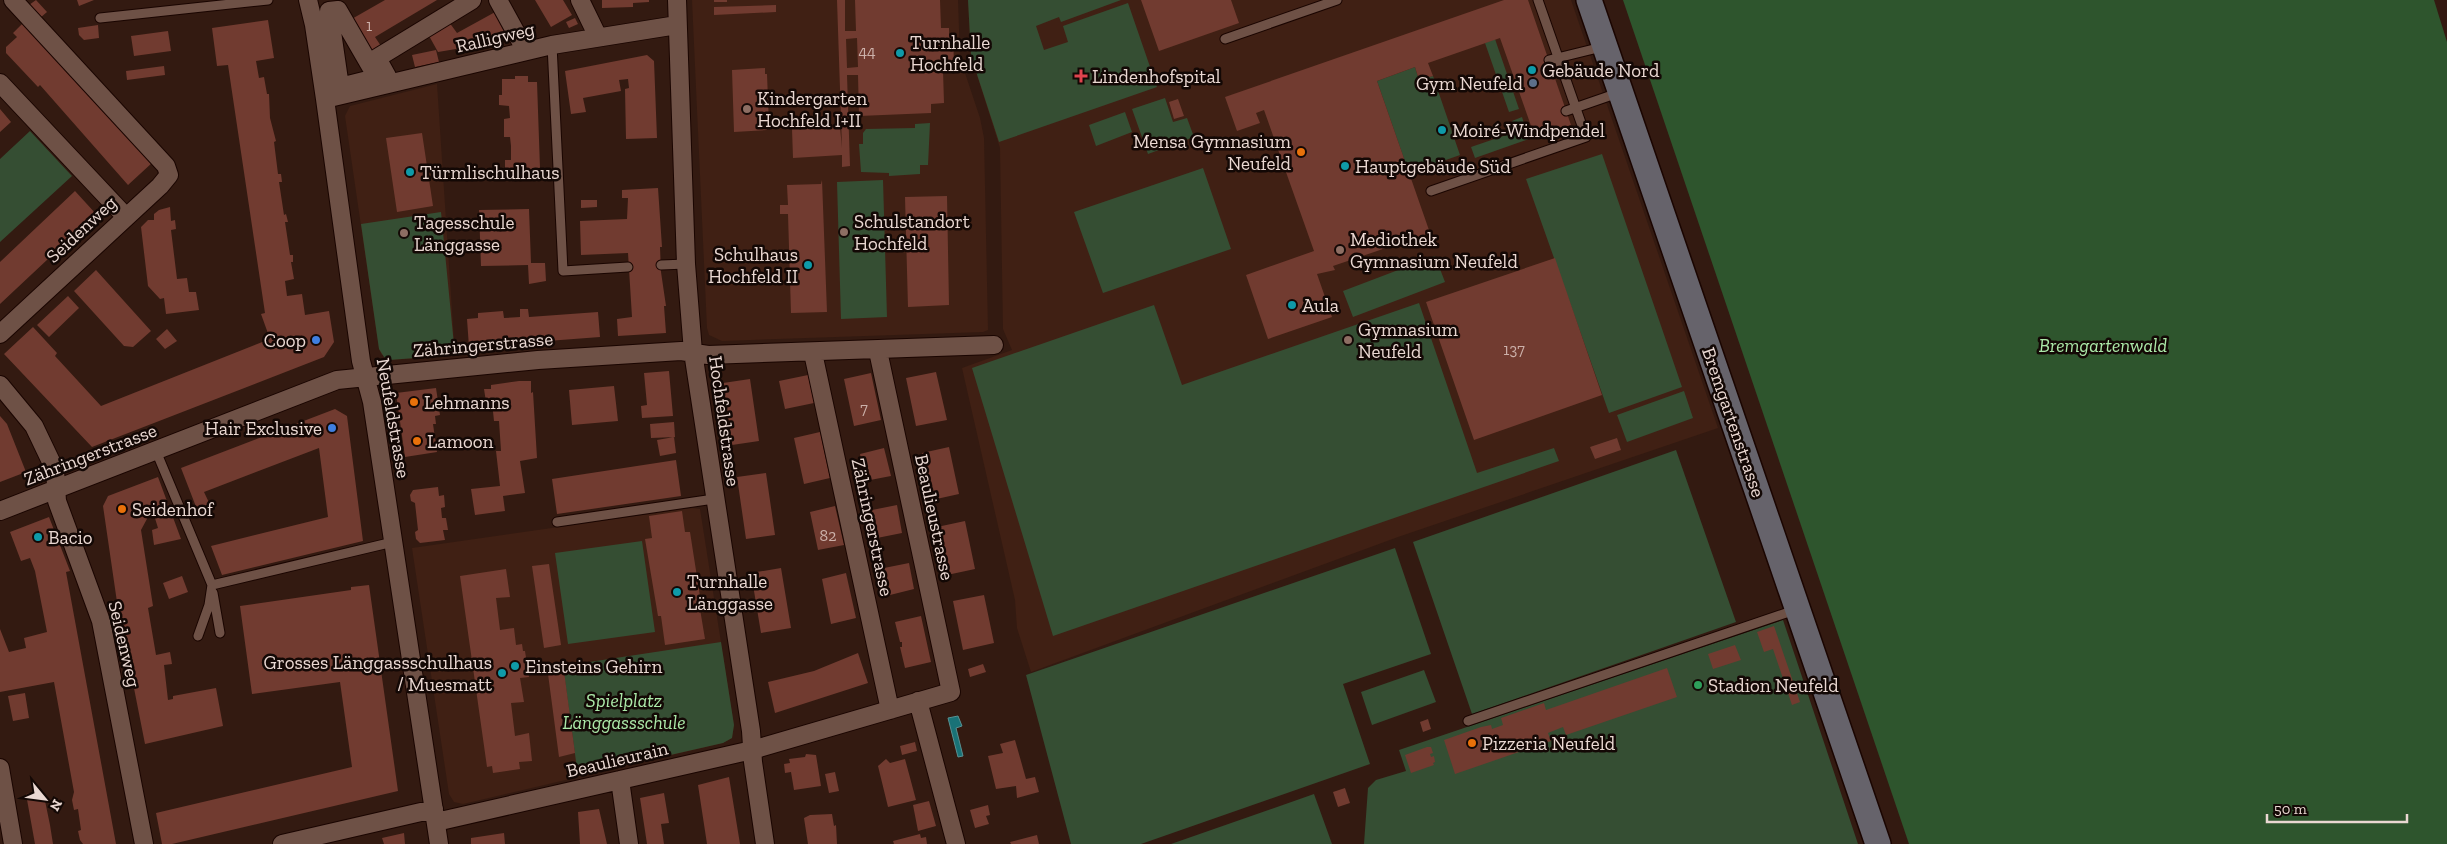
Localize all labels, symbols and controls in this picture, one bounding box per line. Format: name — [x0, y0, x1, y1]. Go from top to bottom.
house number: 1 — [366, 16, 372, 35]
street label: Ralligweg — [453, 17, 537, 58]
place label: Turnhalle Hochfeld — [910, 31, 990, 76]
house number: 44 — [858, 42, 876, 61]
marker: Turnhalle Hochfeld — [894, 47, 906, 59]
place label: Gebäude Nord — [1542, 59, 1660, 82]
marker: Gebäude Nord — [1526, 64, 1538, 76]
place label: Lindenhofspital — [1092, 65, 1221, 88]
marker: Lindenhofspital — [1074, 69, 1088, 83]
place label: Gym Neufeld — [1416, 72, 1524, 95]
marker: Gym Neufeld — [1527, 77, 1539, 89]
place label: Kindergarten Hochfeld I+II — [757, 87, 867, 132]
marker: Kindergarten Hochfeld I+II — [741, 103, 753, 115]
place label: Moiré-Windpendel — [1452, 119, 1605, 142]
marker: Moiré-Windpendel — [1436, 124, 1448, 136]
place label: Mensa Gymnasium Neufeld — [1133, 130, 1292, 175]
marker: Mensa Gymnasium Neufeld — [1295, 146, 1307, 158]
place label: Hauptgebäude Süd — [1355, 155, 1511, 178]
marker: Hauptgebäude Süd — [1339, 160, 1351, 172]
place label: Türmlischulhaus — [420, 161, 559, 184]
marker: Türmlischulhaus — [404, 166, 416, 178]
street label: Seidenweg — [41, 191, 122, 268]
place label: Schulstandort Hochfeld — [854, 210, 970, 255]
place label: Tagesschule Länggasse — [414, 211, 515, 256]
marker: Schulstandort Hochfeld — [838, 226, 850, 238]
marker: Tagesschule Länggasse — [398, 227, 410, 239]
place label: Mediothek Gymnasium Neufeld — [1350, 228, 1518, 273]
place label: Schulhaus Hochfeld II — [708, 243, 798, 288]
marker: Mediothek Gymnasium Neufeld — [1334, 244, 1346, 256]
marker: Schulhaus Hochfeld II — [802, 259, 814, 271]
place label: Aula — [1302, 294, 1339, 317]
marker: Aula — [1286, 299, 1298, 311]
place label: Gymnasium Neufeld — [1358, 318, 1459, 363]
street label: Zähringerstrasse — [412, 327, 554, 362]
place label: Coop — [264, 329, 306, 352]
marker: Coop — [310, 334, 322, 346]
marker: Gymnasium Neufeld — [1342, 334, 1354, 346]
park label: Bremgartenwald — [2039, 334, 2168, 357]
house number: 137 — [1503, 340, 1525, 359]
street label: Bremgartenstrasse — [1697, 344, 1770, 500]
street label: Hochfeldstrasse — [704, 354, 745, 488]
street label: Neufeldstrasse — [372, 356, 415, 480]
place label: Lehmanns — [424, 391, 510, 414]
marker: Lehmanns — [408, 396, 420, 408]
house number: 7 — [860, 399, 868, 418]
place label: Hair Exclusive — [205, 417, 322, 440]
street label: Zähringerstrasse — [21, 419, 160, 490]
marker: Hair Exclusive — [326, 422, 338, 434]
place label: Lamoon — [427, 430, 493, 453]
marker: Lamoon — [411, 435, 423, 447]
street label: Beaulieustrasse — [910, 452, 959, 582]
street label: Zähringerstrasse — [847, 456, 898, 598]
place label: Seidenhof — [132, 498, 215, 521]
marker: Seidenhof — [116, 503, 128, 515]
place label: Bacio — [48, 526, 93, 549]
house number: 82 — [820, 526, 836, 545]
marker: Bacio — [32, 531, 44, 543]
place label: Turnhalle Länggasse — [687, 570, 773, 615]
marker: Turnhalle Länggasse — [671, 586, 683, 598]
street label: Seidenweg — [103, 599, 146, 690]
place label: Grosses Länggassschulhaus / Muesmatt — [264, 651, 492, 696]
place label: Einsteins Gehirn — [525, 655, 663, 678]
marker: Einsteins Gehirn — [509, 660, 521, 672]
marker: Grosses Länggassschulhaus / Muesmatt — [496, 667, 508, 679]
place label: Stadion Neufeld — [1708, 674, 1839, 697]
marker: Stadion Neufeld — [1692, 679, 1704, 691]
park label: Spielplatz Länggassschule — [562, 689, 686, 734]
place label: Pizzeria Neufeld — [1482, 732, 1616, 755]
street label: Beaulieurain — [564, 737, 670, 782]
marker: Pizzeria Neufeld — [1466, 737, 1478, 749]
north arrow — [20, 774, 70, 824]
scale bar — [2267, 792, 2407, 824]
text: N — [46, 796, 66, 814]
text: 50 m — [2274, 800, 2307, 818]

